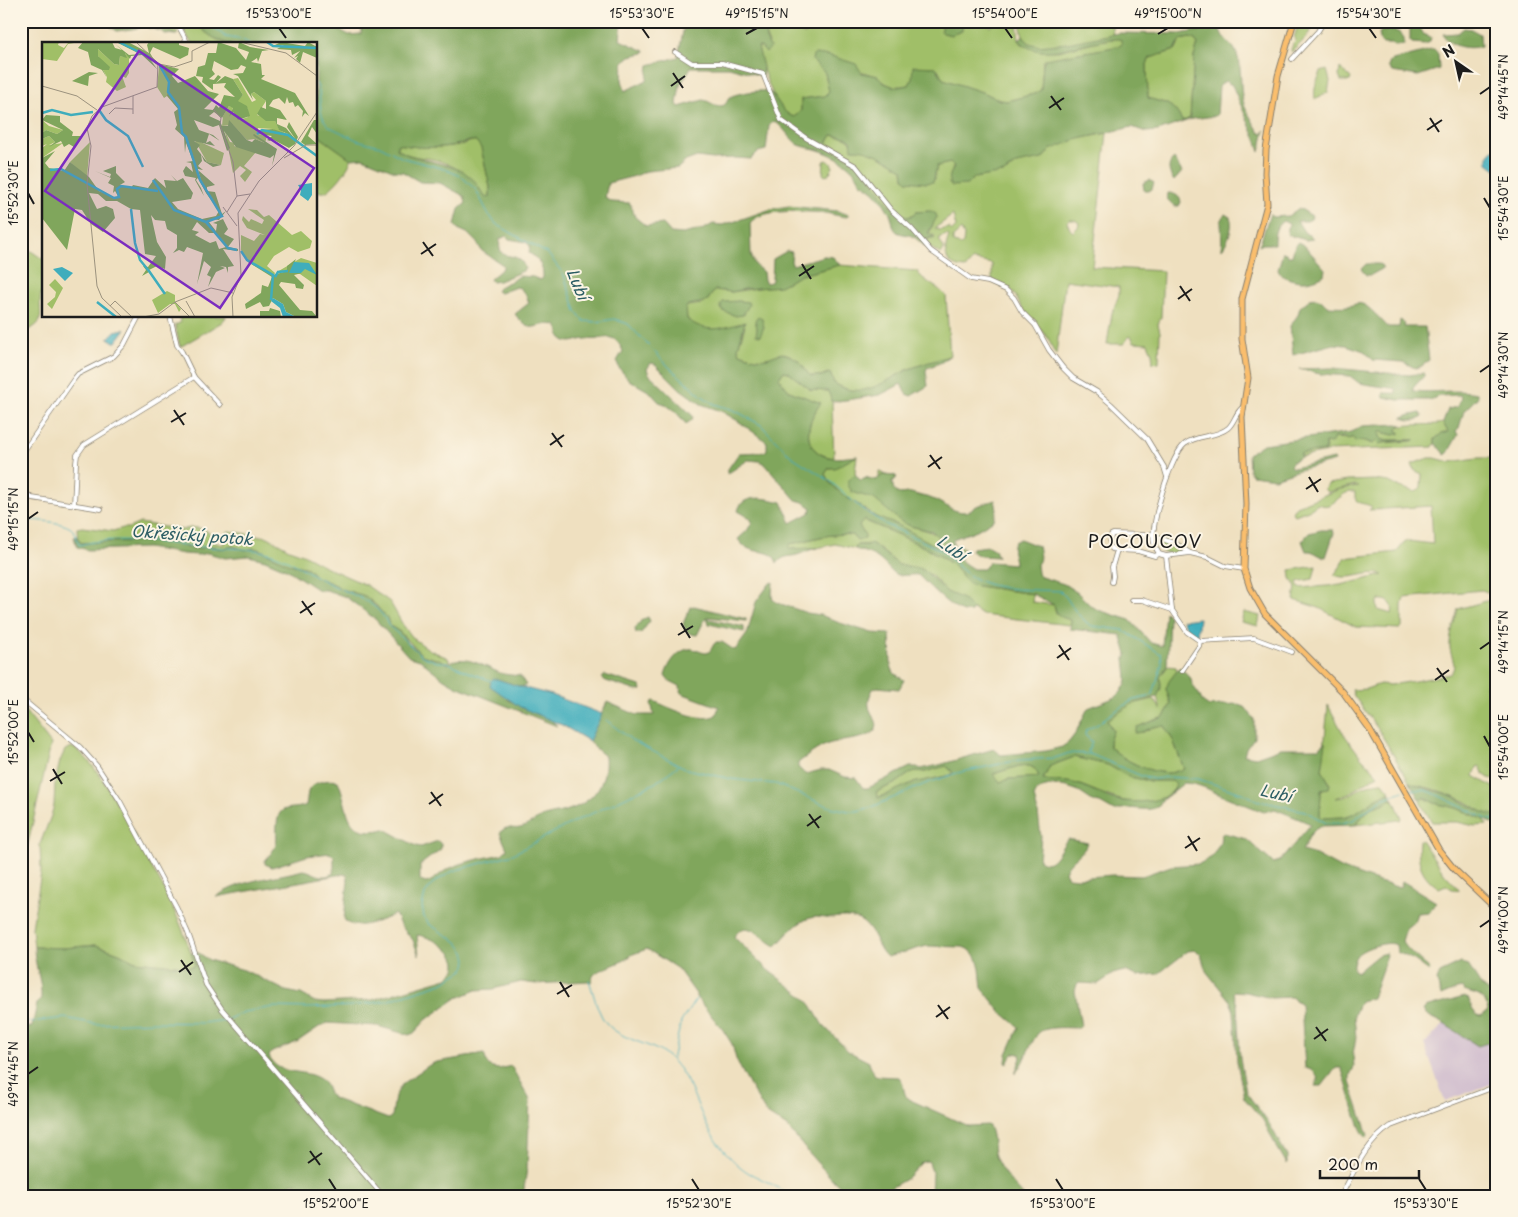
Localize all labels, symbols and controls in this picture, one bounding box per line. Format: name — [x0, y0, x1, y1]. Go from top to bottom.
text: 15°53'00"E — [246, 4, 312, 22]
text: 15°53'30"E — [609, 4, 675, 22]
text: 49°15'15"N — [725, 4, 789, 22]
text: 15°54'00"E — [972, 4, 1038, 22]
text: 49°15'00"N — [1134, 4, 1202, 22]
text: 15°54'30"E — [1336, 4, 1402, 22]
north arrow — [1430, 38, 1480, 88]
text: N — [1438, 39, 1459, 63]
inset map — [42, 42, 318, 318]
text: 49°14'45"N — [1494, 54, 1512, 120]
text: 15°52'30"E — [4, 160, 22, 226]
text: 15°54'30"E — [1494, 175, 1512, 241]
water label: Lubí — [562, 264, 598, 306]
text: 49°14'30"N — [1494, 331, 1512, 399]
text: 49°15'15"N — [4, 487, 22, 551]
water label: Okřešický potok — [130, 518, 255, 550]
district label: POCOUCOV — [1088, 527, 1202, 554]
water label: Lubí — [933, 528, 976, 568]
text: 49°14'15"N — [1494, 610, 1512, 674]
text: 15°52'00"E — [4, 699, 22, 765]
text: 15°54'00"E — [1494, 714, 1512, 780]
water label: Lubí — [1258, 777, 1298, 808]
text: 49°14'00"N — [1494, 886, 1512, 954]
text: 49°14'45"N — [4, 1041, 22, 1107]
scale bar — [1320, 1147, 1419, 1179]
text: 200 m — [1328, 1152, 1378, 1175]
text: 15°52'00"E — [303, 1194, 369, 1212]
text: 15°52'30"E — [666, 1194, 732, 1212]
text: 15°53'00"E — [1030, 1194, 1096, 1212]
text: 15°53'30"E — [1393, 1194, 1459, 1212]

